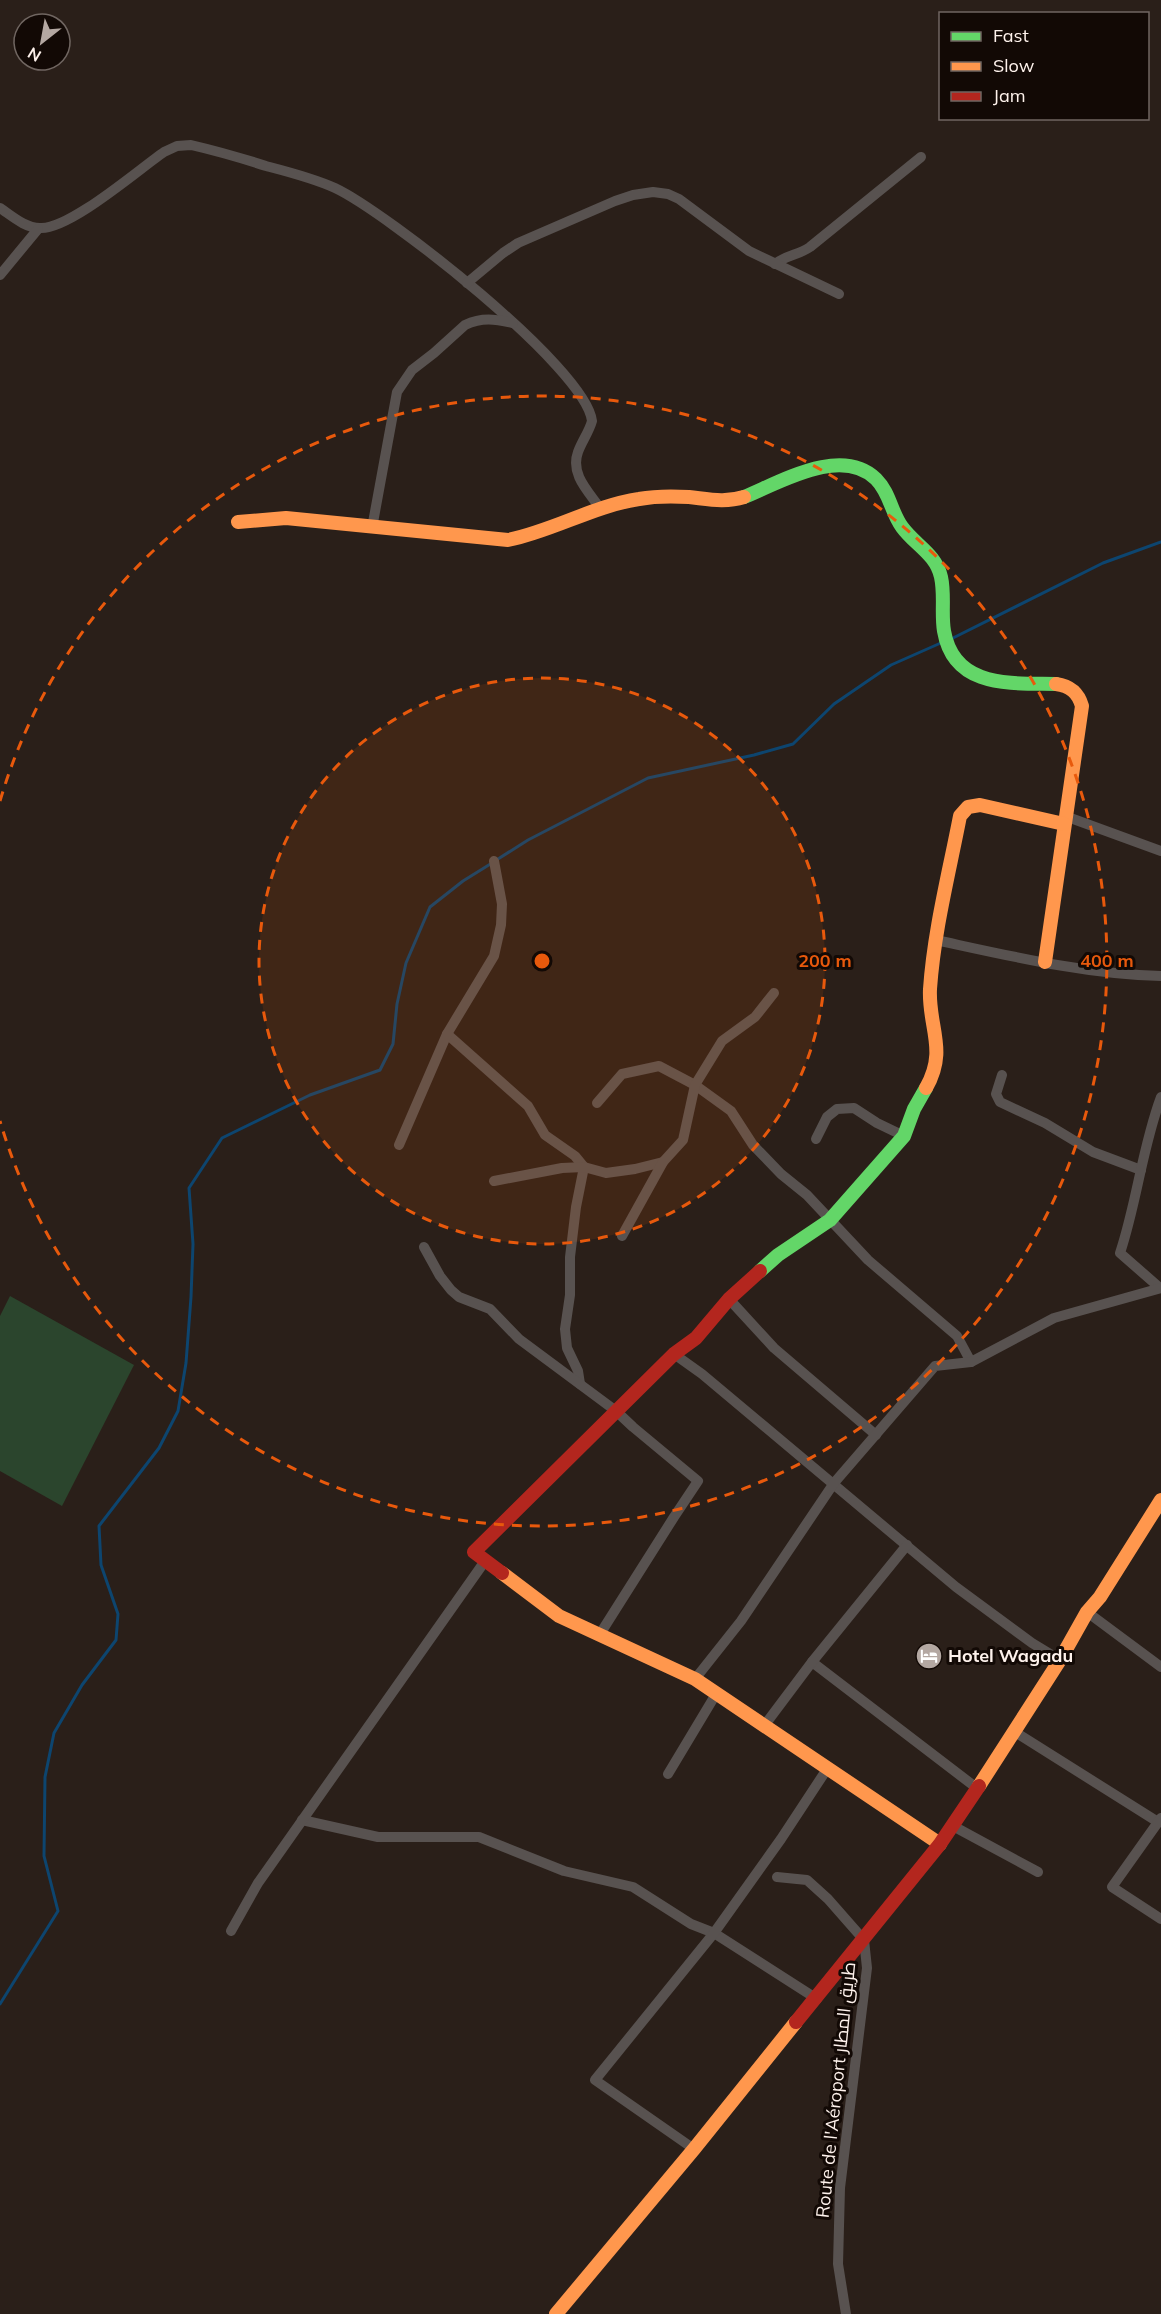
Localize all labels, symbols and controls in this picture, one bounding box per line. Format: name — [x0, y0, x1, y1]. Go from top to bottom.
north arrow — [12, 12, 72, 72]
legend — [939, 12, 1149, 120]
text: Fast — [993, 24, 1029, 47]
text: N — [24, 43, 45, 67]
text: Slow — [993, 54, 1035, 77]
text: Jam — [993, 84, 1026, 107]
text: 200 m — [798, 949, 852, 972]
text: 400 m — [1080, 949, 1134, 972]
centre of rings — [532, 951, 552, 971]
hotel icon: Hotel Wagadu — [914, 1641, 944, 1671]
place label: Hotel Wagadu — [948, 1644, 1073, 1667]
street label: Route de l'Aéroport طريق المطار — [811, 1961, 861, 2219]

